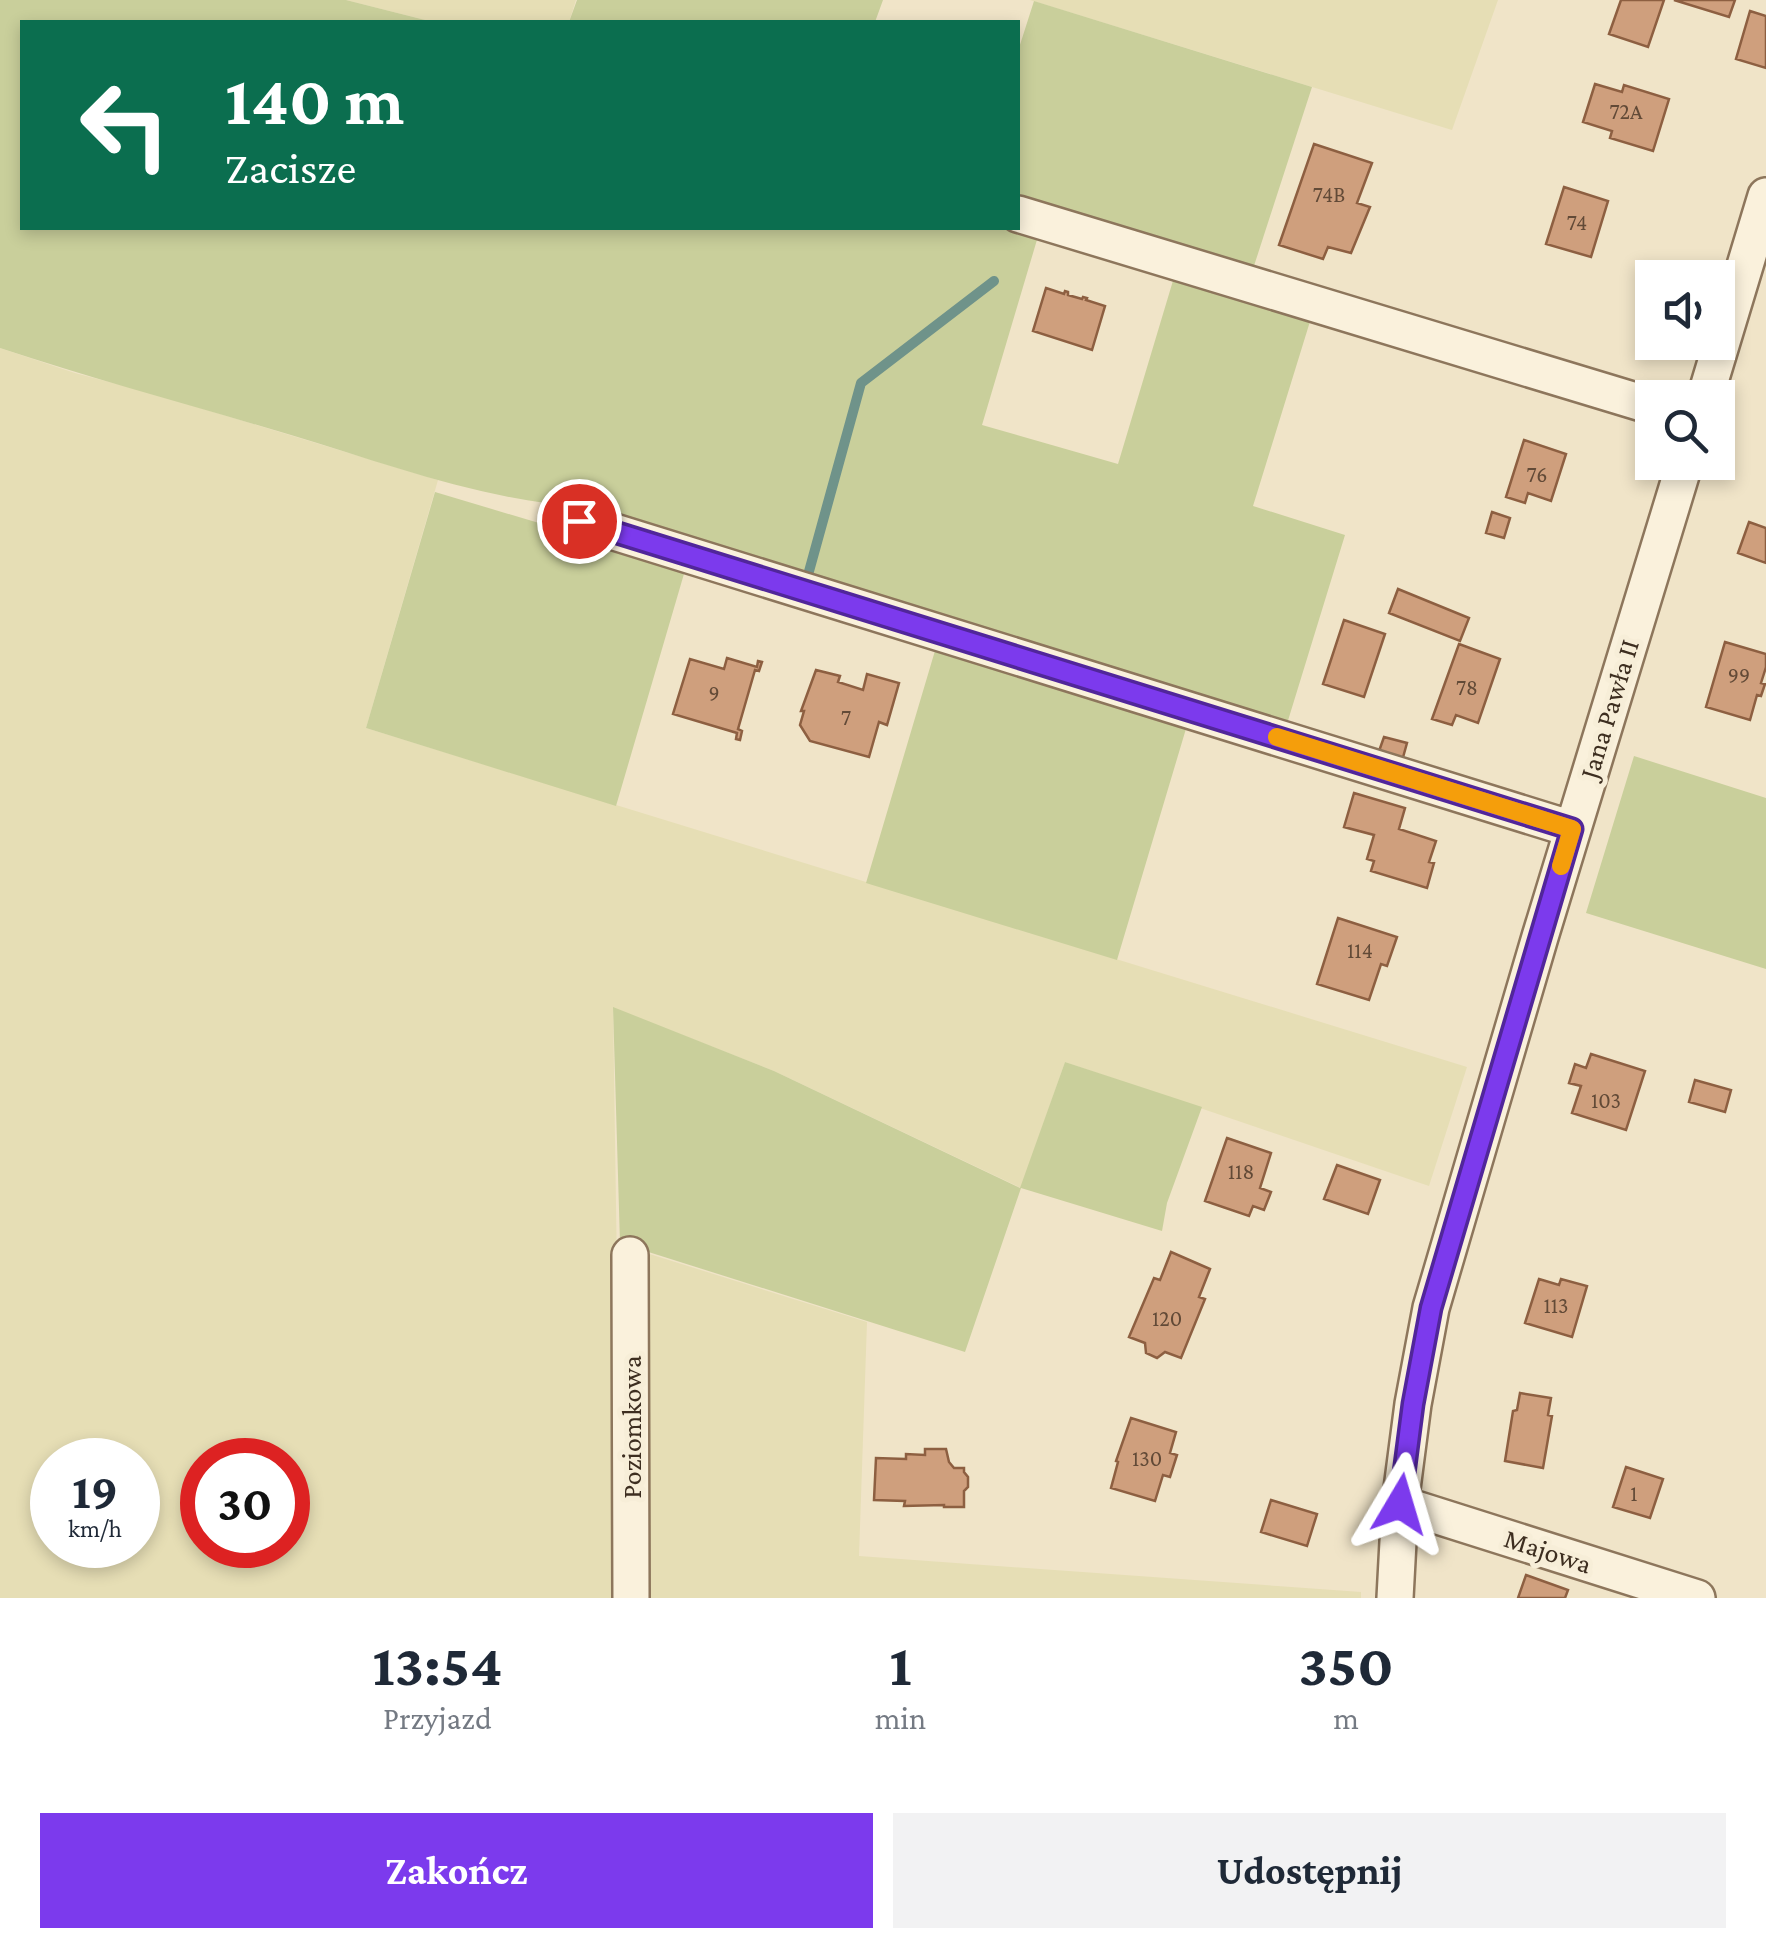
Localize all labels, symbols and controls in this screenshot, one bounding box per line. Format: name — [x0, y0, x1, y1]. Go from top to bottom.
icon: left — [60, 60, 190, 190]
text: 140 m — [225, 61, 404, 139]
house number: 72A — [1609, 99, 1643, 124]
text: Zacisze — [225, 143, 356, 193]
house number: 74B — [1313, 182, 1345, 207]
house number: 74 — [1567, 210, 1587, 235]
map controls — [1635, 260, 1735, 480]
button: sound — [1635, 260, 1735, 360]
button: search — [1635, 380, 1735, 480]
house number: 76 — [1526, 462, 1548, 487]
pin — [537, 479, 622, 564]
icon: arrive — [552, 494, 607, 549]
street label: Jana Pawła II — [1572, 636, 1645, 785]
house number: 99 — [1728, 663, 1750, 688]
house number: 78 — [1456, 675, 1478, 700]
house number: 9 — [708, 681, 720, 706]
house number: 7 — [841, 705, 851, 730]
house number: 114 — [1347, 938, 1373, 963]
house number: 103 — [1591, 1088, 1621, 1113]
house number: 118 — [1228, 1159, 1254, 1184]
house number: 113 — [1543, 1293, 1569, 1318]
house number: 120 — [1152, 1306, 1182, 1331]
street label: Poziomkowa — [616, 1355, 647, 1499]
speed limit sign: 30 — [180, 1438, 310, 1568]
house number: 130 — [1132, 1446, 1162, 1471]
position arrow — [1348, 1452, 1452, 1556]
text: 19 — [72, 1463, 118, 1519]
house number: 1 — [1630, 1481, 1638, 1506]
text: km/h — [68, 1515, 122, 1542]
street label: Majowa — [1500, 1522, 1596, 1580]
text: 13:54 — [372, 1631, 503, 1698]
text: 1 — [889, 1631, 912, 1698]
text: 350 — [1298, 1631, 1394, 1698]
text: Przyjazd — [383, 1700, 492, 1736]
text: min — [875, 1700, 926, 1736]
text: m — [1333, 1700, 1359, 1736]
button: Zakończ — [40, 1813, 873, 1928]
button: Udostępnij — [893, 1813, 1726, 1928]

